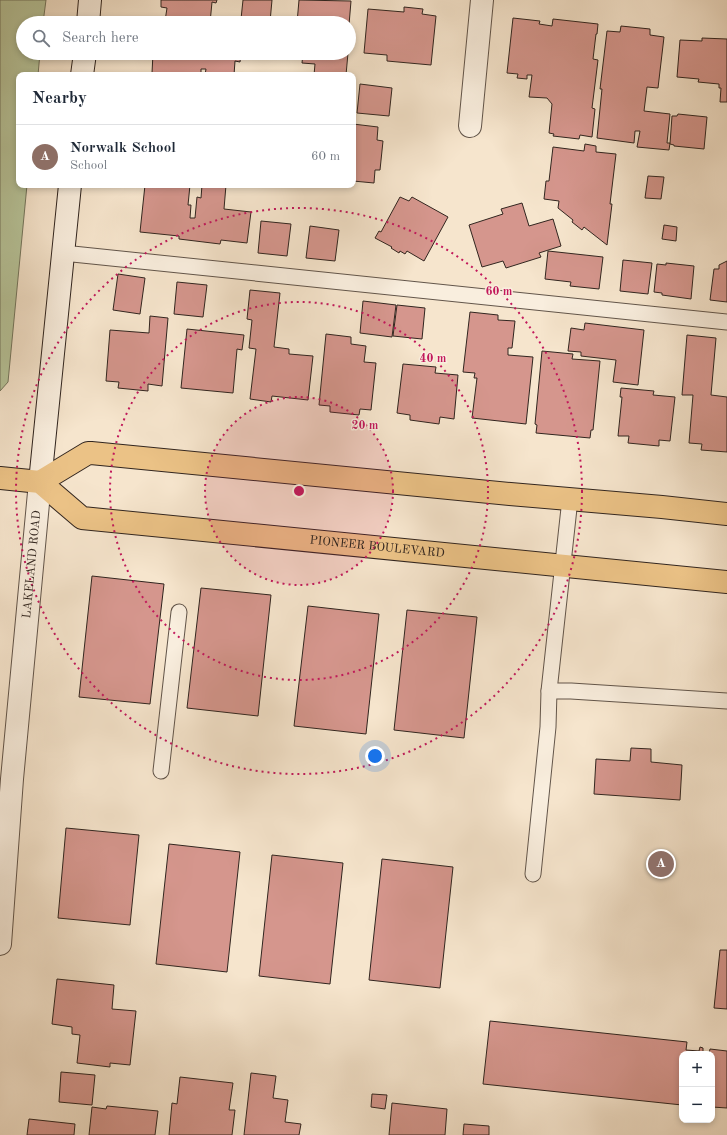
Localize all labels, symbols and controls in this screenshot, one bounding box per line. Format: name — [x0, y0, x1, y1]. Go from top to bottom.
search box — [16, 16, 356, 60]
icon: search — [30, 27, 52, 49]
text: Search here — [62, 31, 139, 46]
text: Nearby — [32, 90, 87, 107]
text: Norwalk School — [70, 141, 176, 156]
text: A — [40, 150, 50, 163]
text: 60 m — [311, 150, 340, 163]
text: School — [70, 159, 107, 172]
text: 60 m — [486, 286, 513, 298]
text: 40 m — [420, 353, 447, 365]
text: 20 m — [352, 420, 379, 432]
centre of rings — [292, 484, 306, 498]
street label: LAKELAND ROAD — [21, 510, 43, 619]
street label: PIONEER BOULEVARD — [309, 535, 445, 560]
your location — [365, 746, 385, 766]
pin: A — [648, 849, 674, 879]
map controls — [679, 1051, 715, 1123]
button: + — [679, 1051, 715, 1087]
button: − — [679, 1087, 715, 1123]

